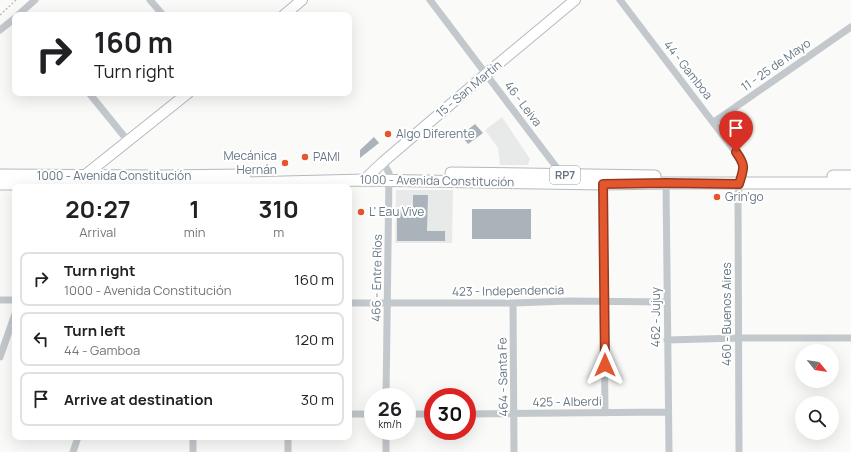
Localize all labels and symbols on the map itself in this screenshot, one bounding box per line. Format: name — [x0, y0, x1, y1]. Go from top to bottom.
street label: 11 - 25 de Mayo — [737, 34, 814, 95]
street label: 44 - Gamboa — [660, 37, 717, 103]
street label: 15 - San Martín — [432, 56, 505, 121]
street label: 46 - Leiva — [501, 78, 546, 130]
pin — [719, 111, 753, 152]
place label: Algo Diferente — [396, 125, 475, 142]
marker: Algo Diferente — [383, 129, 393, 139]
place label: Mecánica Hernán — [223, 147, 277, 178]
place label: PAMI — [313, 148, 340, 165]
marker: PAMI — [300, 152, 310, 162]
marker: Mecánica Hernán — [280, 158, 290, 168]
road number: RP7 — [550, 166, 580, 184]
street label: 1000 - Avenida Constitución — [37, 167, 191, 184]
street label: 1000 - Avenida Constitución — [360, 171, 514, 190]
place label: Grin'go — [725, 188, 764, 205]
marker: Grin'go — [712, 192, 722, 202]
place label: L' Eau Vive — [369, 203, 424, 220]
marker: L' Eau Vive — [356, 207, 366, 217]
street label: 466 - Entre Ríos — [367, 234, 386, 322]
street label: 460 - Buenos Aires — [718, 262, 735, 366]
street label: 423 - Independencia — [452, 281, 564, 300]
street label: 462 - Jujuy — [647, 286, 664, 347]
street label: 464 - Santa Fe — [493, 337, 512, 417]
position arrow — [584, 344, 626, 386]
north arrow — [795, 344, 839, 388]
speed limit sign: 30 — [424, 388, 476, 440]
street label: 425 - Alberdi — [532, 392, 602, 411]

